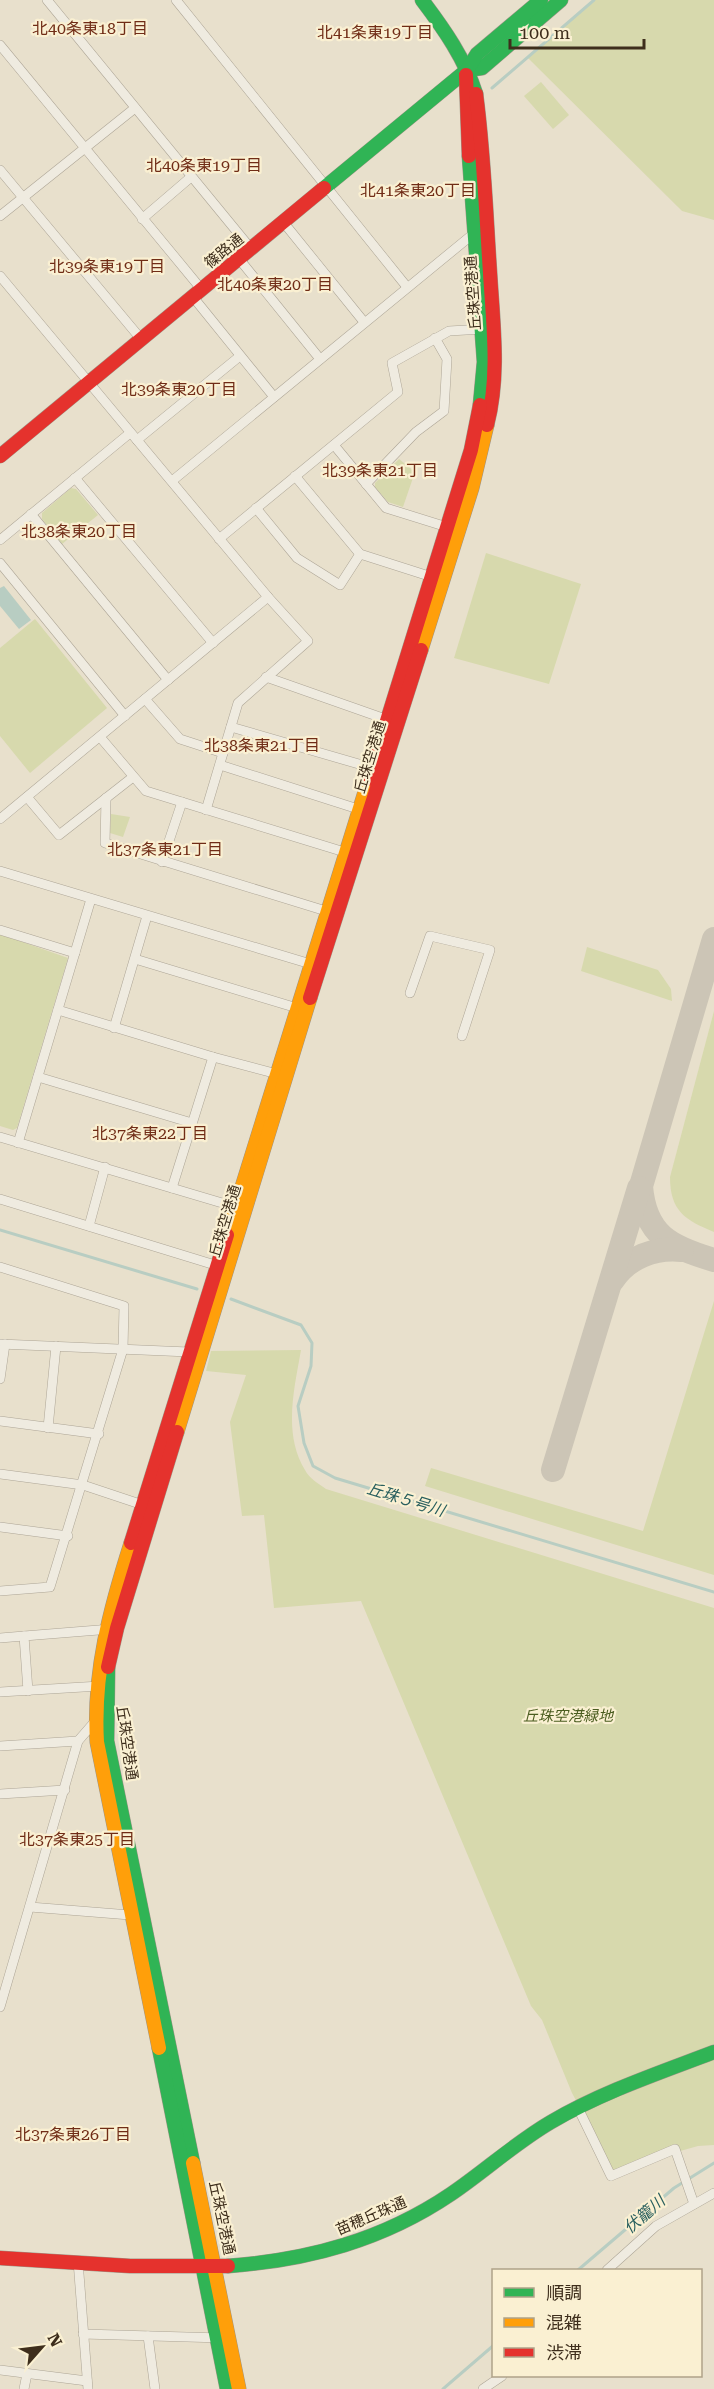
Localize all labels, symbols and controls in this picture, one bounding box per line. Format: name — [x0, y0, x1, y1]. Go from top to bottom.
scale bar — [510, 12, 644, 50]
district label: 北40条東18丁目 — [32, 19, 148, 38]
text: 100 m — [519, 22, 570, 43]
district label: 北41条東19丁目 — [317, 23, 433, 42]
district label: 北40条東19丁目 — [146, 156, 262, 175]
district label: 北41条東20丁目 — [360, 181, 476, 200]
street label: 篠路通 — [201, 230, 247, 272]
street label: 丘珠空港通 — [461, 255, 485, 331]
district label: 北39条東19丁目 — [49, 257, 165, 276]
district label: 北40条東20丁目 — [217, 275, 333, 294]
district label: 北39条東20丁目 — [121, 380, 237, 399]
district label: 北39条東21丁目 — [322, 461, 438, 480]
district label: 北38条東20丁目 — [21, 522, 137, 541]
street label: 丘珠空港通 — [350, 718, 390, 796]
district label: 北38条東21丁目 — [204, 736, 320, 755]
district label: 北37条東21丁目 — [107, 840, 223, 859]
district label: 北37条東22丁目 — [92, 1124, 208, 1143]
street label: 丘珠空港通 — [205, 1182, 245, 1260]
water label: 丘珠５号川 — [365, 1479, 449, 1521]
street label: 丘珠空港通 — [113, 1705, 141, 1781]
park label: 丘珠空港緑地 — [523, 1707, 615, 1725]
district label: 北37条東25丁目 — [19, 1830, 135, 1849]
district label: 北37条東26丁目 — [15, 2125, 131, 2144]
street label: 丘珠空港通 — [205, 2179, 239, 2257]
water label: 伏籠川 — [620, 2190, 670, 2237]
street label: 苗穂丘珠通 — [333, 2193, 409, 2239]
legend — [492, 2269, 702, 2377]
text: 順調 — [546, 2282, 582, 2303]
text: 混雑 — [546, 2312, 582, 2333]
north arrow — [12, 2317, 72, 2377]
text: N — [44, 2330, 66, 2350]
text: 渋滞 — [546, 2342, 582, 2363]

